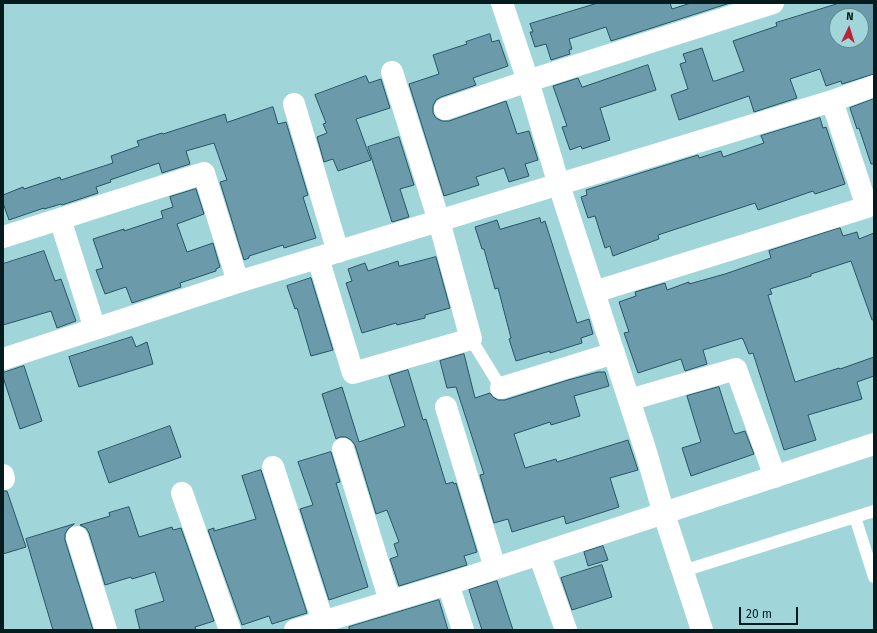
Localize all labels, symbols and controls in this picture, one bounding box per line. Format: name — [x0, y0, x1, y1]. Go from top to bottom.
north arrow — [829, 8, 869, 48]
text: N — [846, 10, 854, 23]
scale bar — [741, 599, 800, 625]
text: 20 m — [746, 607, 772, 621]

